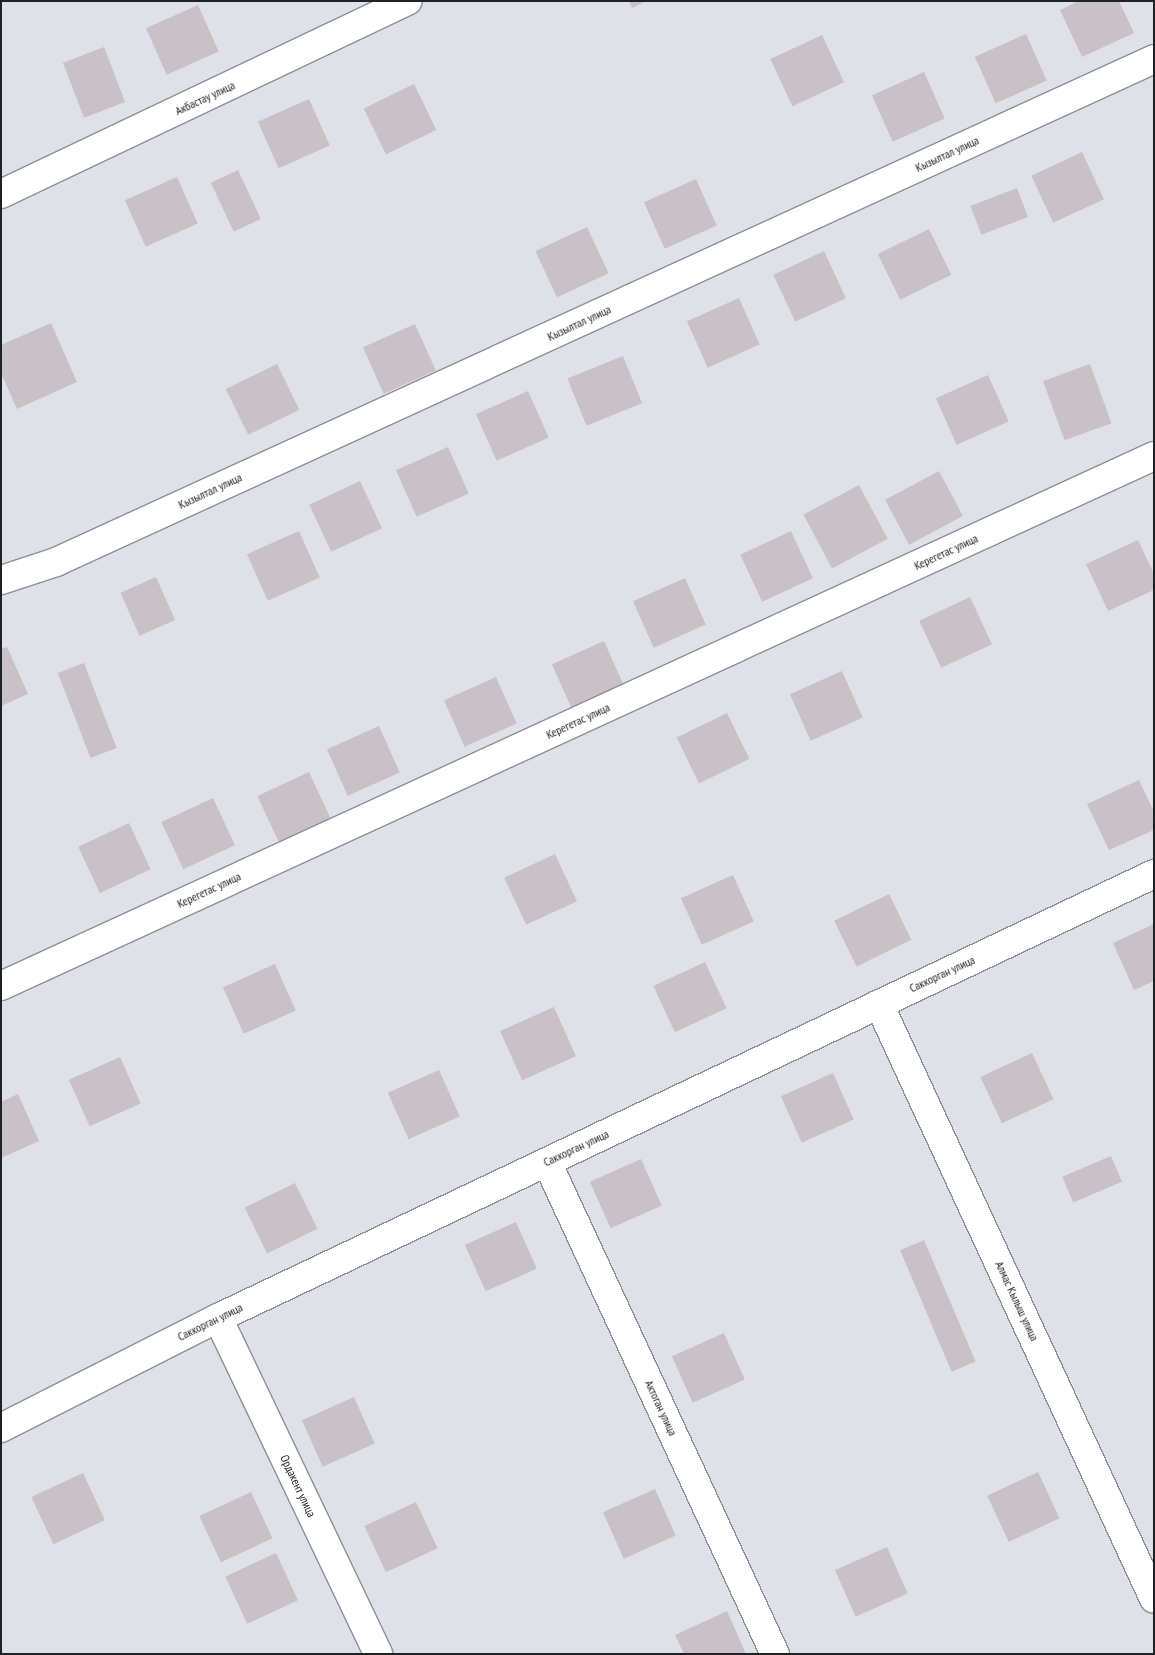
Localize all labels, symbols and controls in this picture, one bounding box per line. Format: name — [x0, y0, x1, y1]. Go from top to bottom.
street label: Акбастау улица — [173, 78, 237, 118]
street label: Кызылтал улица — [913, 133, 981, 175]
street label: Кызылтал улица — [545, 302, 613, 344]
street label: Кызылтал улица — [176, 470, 244, 512]
street label: Керегетас улица — [912, 531, 980, 573]
street label: Керегетас улица — [544, 700, 612, 742]
street label: Керегетас улица — [175, 869, 243, 911]
street label: Саккорган улица — [907, 953, 977, 995]
street label: Саккорган улица — [541, 1127, 611, 1169]
street label: Алмас Кылыш улица — [992, 1259, 1042, 1343]
street label: Саккорган улица — [175, 1300, 245, 1344]
street label: Актоган улица — [642, 1378, 680, 1438]
street label: Ордакент улица — [277, 1452, 319, 1520]

